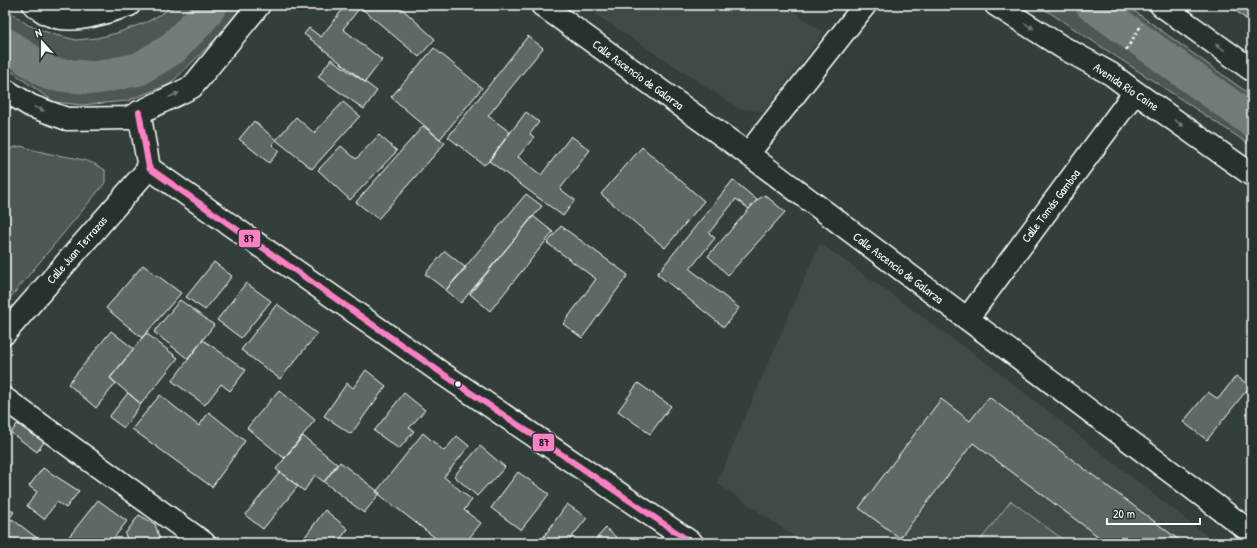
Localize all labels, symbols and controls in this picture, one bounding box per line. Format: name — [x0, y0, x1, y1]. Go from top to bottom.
north arrow — [22, 22, 62, 62]
one-way arrow — [1023, 22, 1035, 29]
text: N — [33, 25, 44, 40]
street label: Calle Ascencio de Galarza — [589, 36, 688, 114]
one-way arrow — [1215, 43, 1226, 51]
street label: Avenida Río Caine — [1090, 58, 1163, 115]
one-way arrow — [169, 92, 180, 98]
one-way arrow — [33, 106, 45, 112]
one-way arrow — [1173, 119, 1184, 127]
street label: Calle Tomás Gamboa — [1017, 165, 1084, 246]
street label: Calle Juan Terrazas — [42, 212, 111, 287]
street label: Calle Ascencio de Galarza — [850, 228, 947, 307]
line badge: 87 — [238, 229, 261, 248]
text: 87 — [244, 231, 255, 245]
unlabelled marker — [453, 379, 463, 389]
line badge: 87 — [532, 433, 555, 452]
text: 87 — [539, 435, 550, 449]
scale bar — [1107, 500, 1200, 526]
text: 20 m — [1113, 505, 1135, 522]

